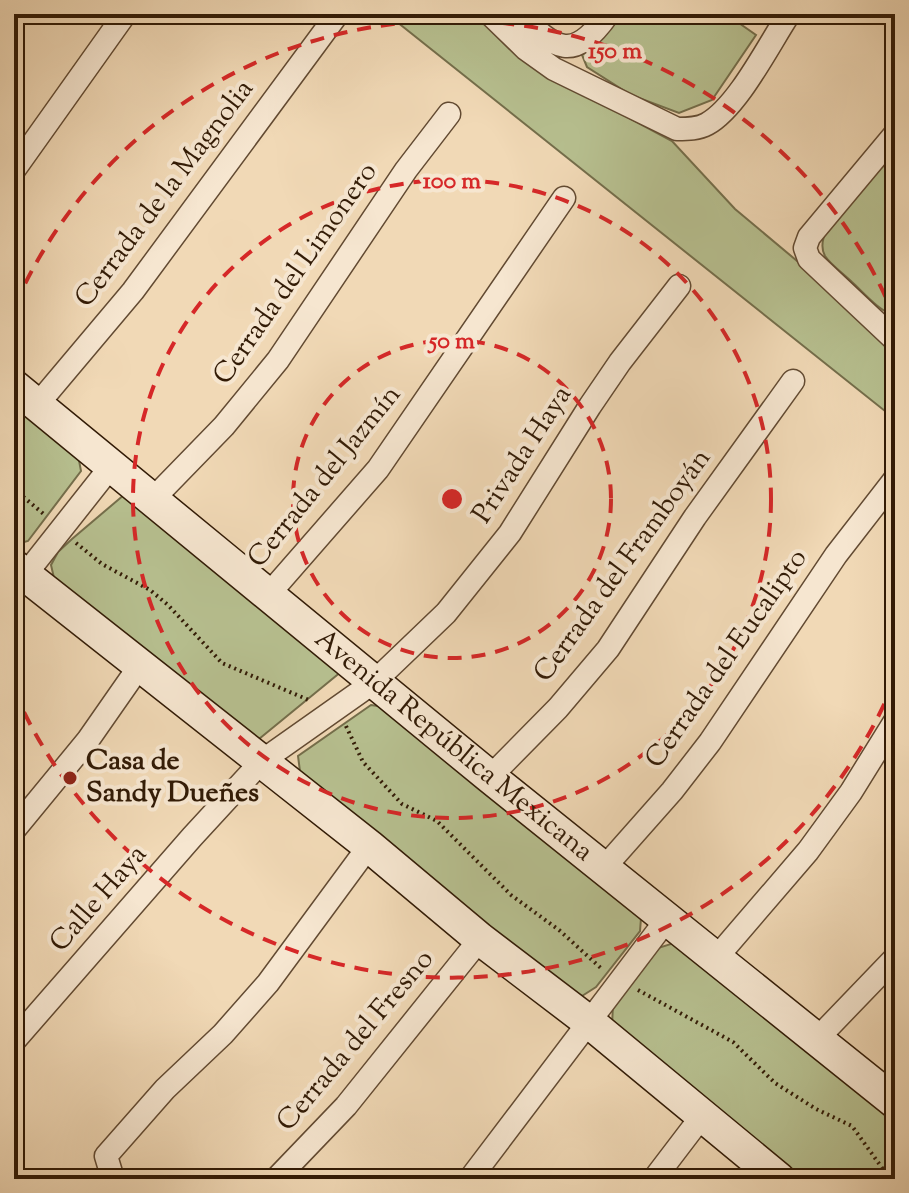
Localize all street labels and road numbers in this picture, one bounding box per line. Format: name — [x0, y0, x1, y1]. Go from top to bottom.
street label: Cerrada de la Magnolia — [66, 72, 264, 316]
street label: Cerrada del Limonero — [204, 155, 388, 393]
street label: Cerrada del Jazmín — [239, 377, 411, 577]
street label: Privada Haya — [463, 378, 583, 532]
street label: Cerrada del Framboyán — [525, 441, 721, 691]
street label: Cerrada del Eucalipto — [636, 541, 818, 777]
street label: Avenida República Mexicana — [305, 620, 601, 872]
street label: Calle Haya — [41, 836, 157, 962]
street label: Cerrada del Fresno — [268, 941, 444, 1141]

